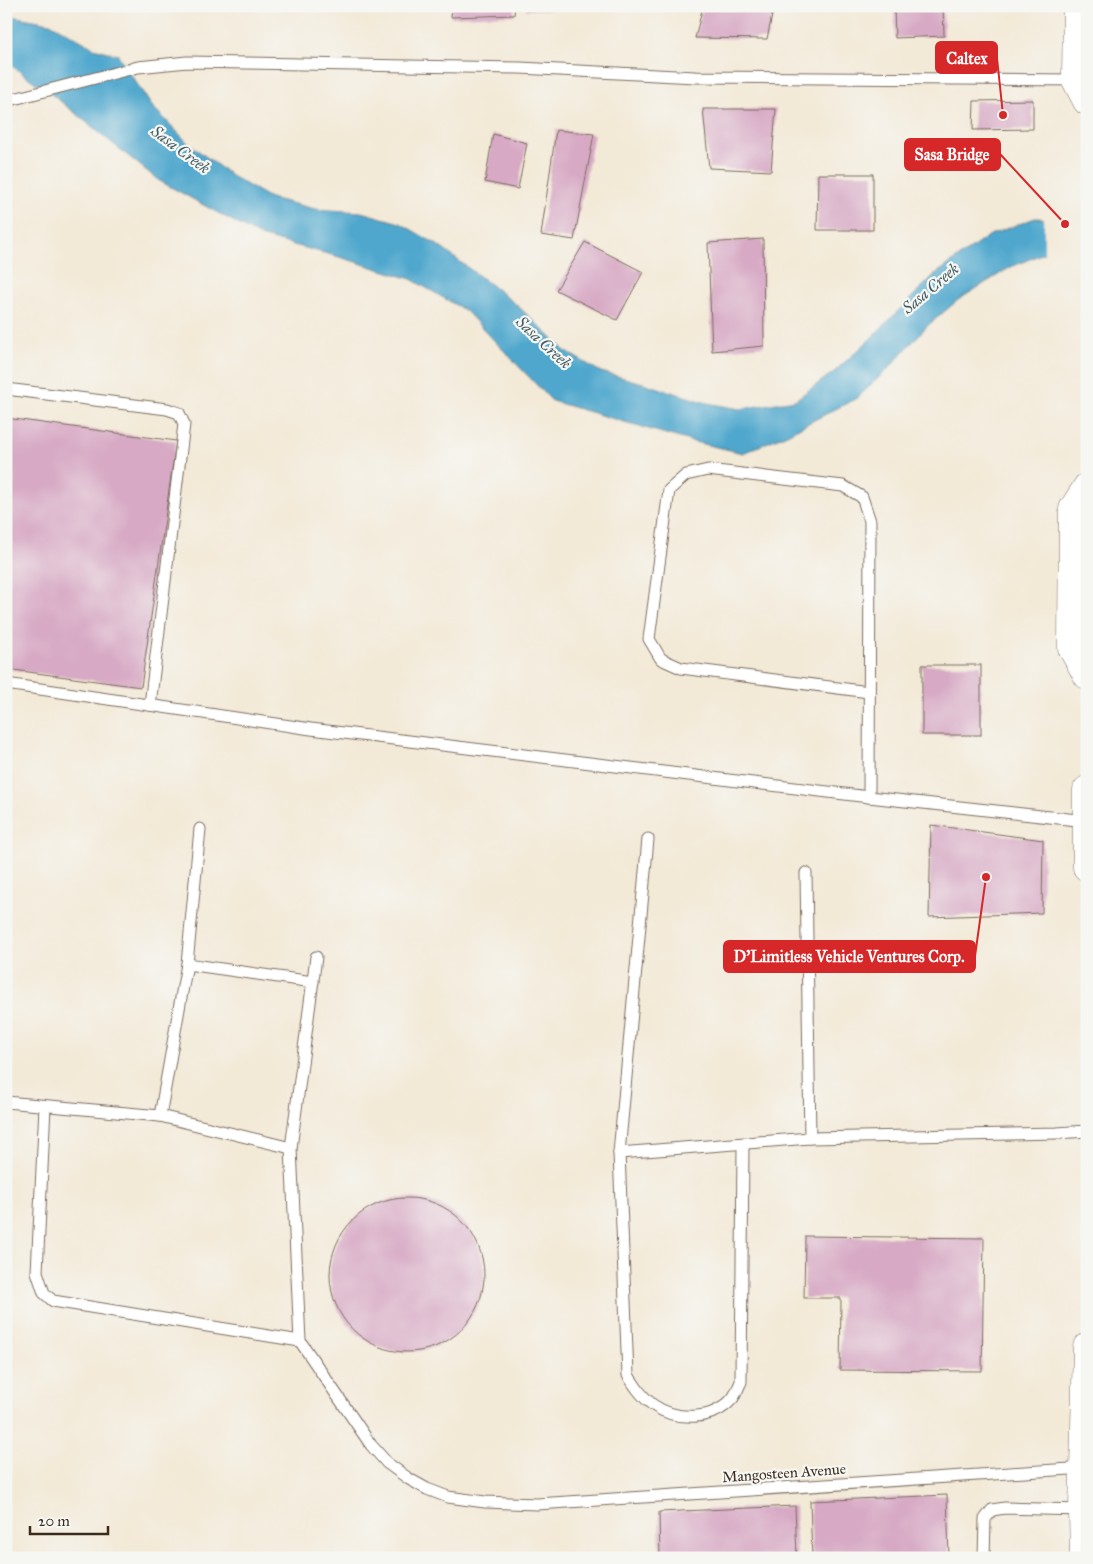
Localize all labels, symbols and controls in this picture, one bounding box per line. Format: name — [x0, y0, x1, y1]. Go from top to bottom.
callout: Caltex — [936, 42, 997, 73]
text: Caltex — [946, 49, 989, 68]
water label: Sasa Creek — [147, 121, 214, 178]
callout: Sasa Bridge — [905, 139, 1000, 170]
text: Sasa Bridge — [914, 145, 990, 165]
water label: Sasa Creek — [897, 259, 963, 318]
water label: Sasa Creek — [511, 311, 575, 373]
callout: D'Limitless Vehicle Ventures Corp. — [724, 941, 975, 972]
text: D'Limitless Vehicle Ventures Corp. — [734, 947, 964, 967]
street label: Mangosteen Avenue — [721, 1460, 847, 1486]
scale bar — [30, 1504, 108, 1536]
text: 20 m — [38, 1512, 70, 1530]

